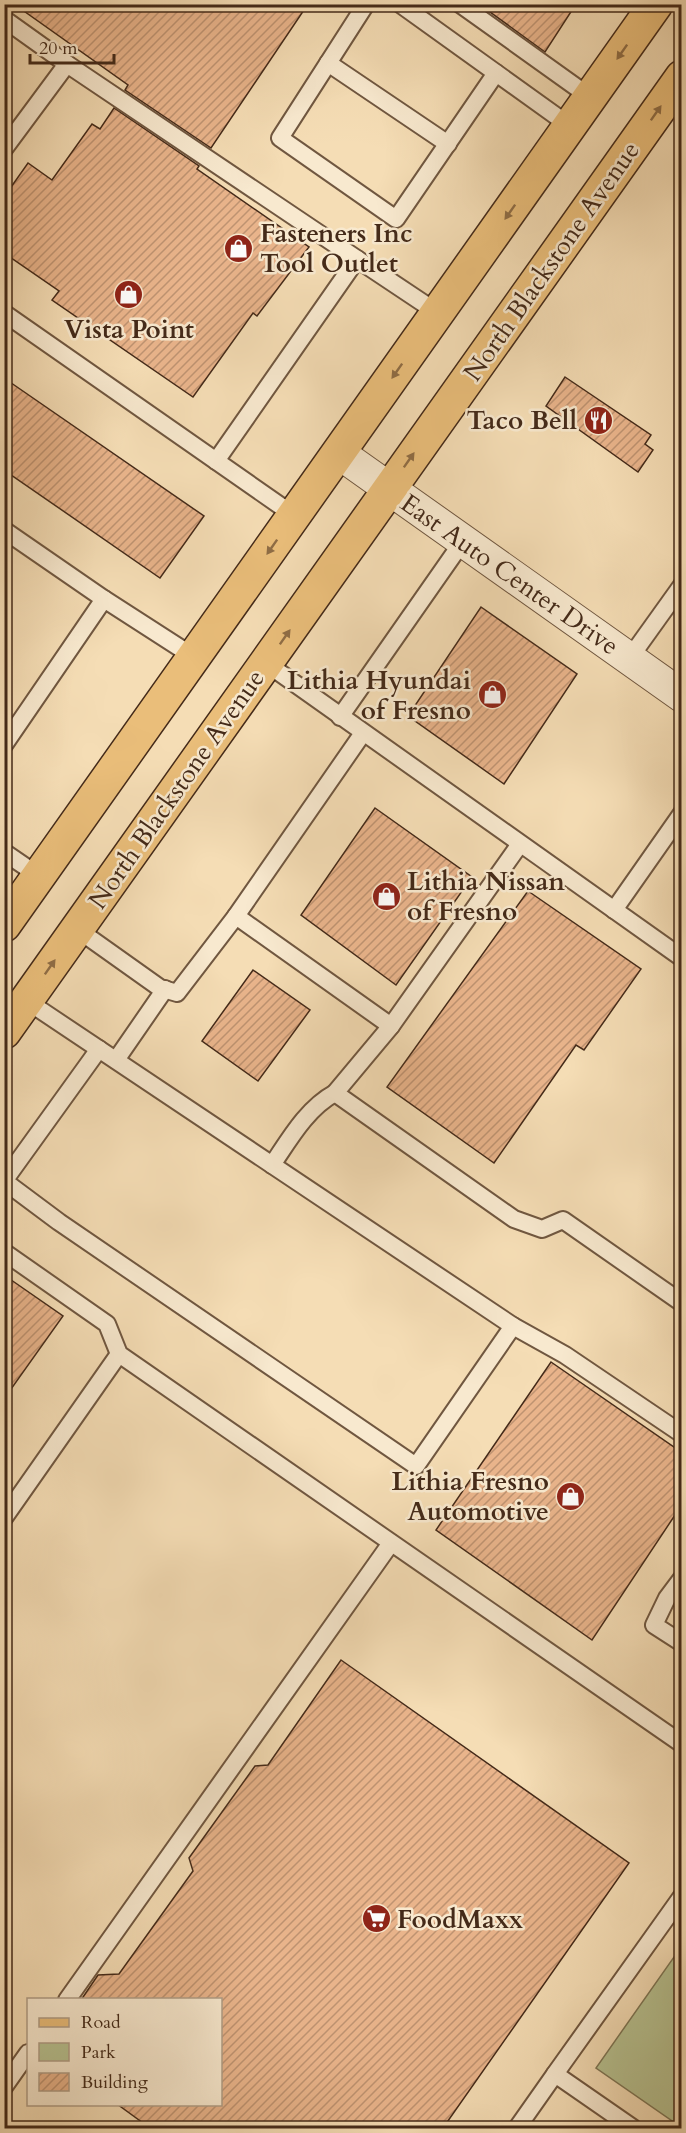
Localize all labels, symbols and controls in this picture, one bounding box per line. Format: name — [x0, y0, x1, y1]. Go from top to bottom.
scale bar — [30, 27, 114, 65]
text: 20 m — [39, 36, 78, 61]
one-way arrow — [616, 44, 628, 60]
one-way arrow — [650, 105, 661, 121]
street label: North Blackstone Avenue — [455, 134, 648, 388]
one-way arrow — [504, 204, 516, 219]
place label: Fasteners Inc Tool Outlet — [260, 216, 413, 281]
shop icon: Fasteners Inc Tool Outlet — [223, 232, 255, 264]
shop icon: Vista Point — [113, 279, 145, 311]
place label: Vista Point — [64, 312, 194, 347]
one-way arrow — [391, 362, 403, 378]
place label: Taco Bell — [466, 403, 577, 438]
restaurant icon: Taco Bell — [582, 404, 614, 436]
one-way arrow — [403, 453, 415, 469]
street label: East Auto Center Drive — [394, 486, 626, 663]
one-way arrow — [267, 540, 279, 555]
one-way arrow — [278, 629, 290, 644]
street label: North Blackstone Avenue — [80, 662, 273, 916]
place label: Lithia Hyundai of Fresno — [287, 663, 471, 728]
shop icon: Lithia Hyundai of Fresno — [476, 679, 508, 711]
place label: Lithia Nissan of Fresno — [407, 864, 565, 929]
shop icon: Lithia Nissan of Fresno — [370, 880, 402, 912]
one-way arrow — [44, 960, 56, 976]
place label: Lithia Fresno Automotive — [392, 1464, 549, 1529]
shop icon: Lithia Fresno Automotive — [554, 1480, 586, 1512]
place label: FoodMaxx — [397, 1902, 523, 1937]
supermarket icon: FoodMaxx — [360, 1903, 392, 1935]
legend — [27, 1998, 222, 2106]
text: Road — [81, 2010, 121, 2035]
text: Park — [81, 2040, 116, 2065]
text: Building — [81, 2070, 149, 2095]

